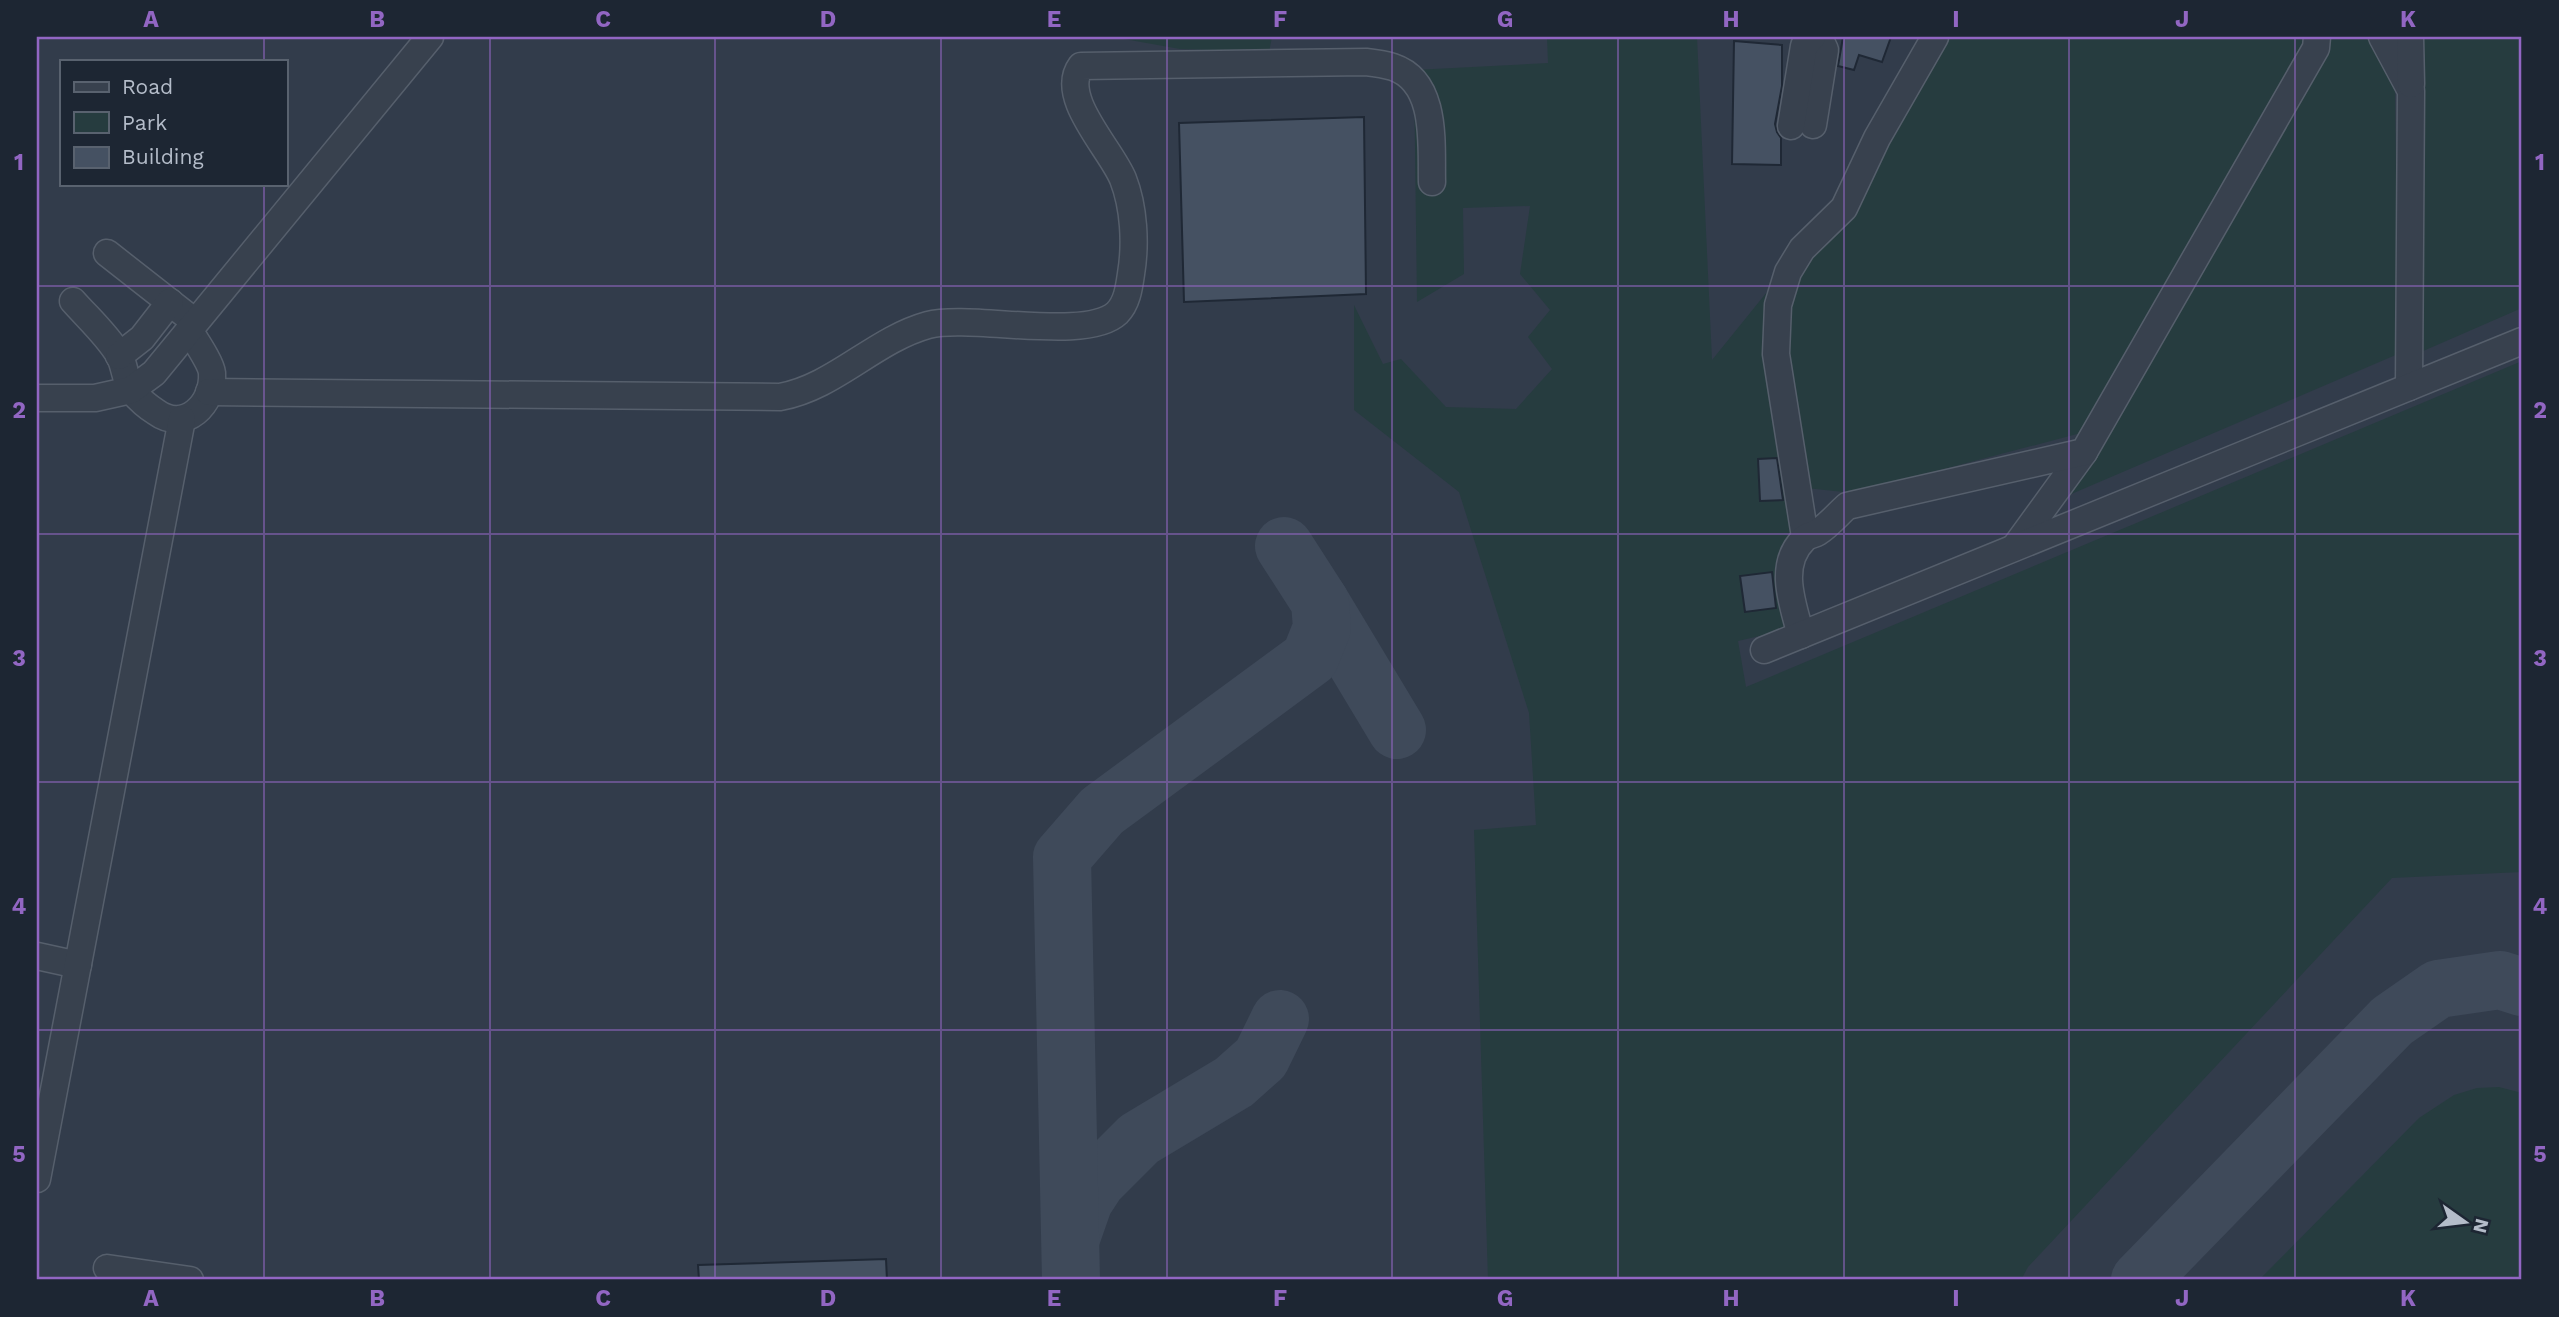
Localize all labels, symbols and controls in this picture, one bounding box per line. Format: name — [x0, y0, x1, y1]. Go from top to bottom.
text: A — [143, 6, 159, 33]
text: B — [369, 6, 385, 33]
text: C — [595, 6, 611, 33]
text: D — [820, 6, 836, 33]
text: E — [1047, 6, 1061, 33]
text: F — [1273, 6, 1287, 33]
text: G — [1497, 6, 1513, 33]
text: H — [1722, 6, 1740, 33]
text: I — [1952, 6, 1960, 33]
text: J — [2175, 6, 2189, 33]
text: K — [2400, 6, 2416, 33]
legend — [60, 60, 287, 186]
text: Road — [122, 74, 173, 99]
text: Park — [122, 110, 167, 135]
text: Building — [122, 144, 204, 169]
text: 1 — [14, 149, 24, 176]
text: 1 — [2535, 149, 2545, 176]
text: 2 — [12, 397, 26, 424]
text: 2 — [2533, 397, 2547, 424]
text: 3 — [12, 645, 26, 672]
text: 3 — [2533, 645, 2547, 672]
text: 4 — [12, 893, 27, 920]
text: 4 — [2533, 893, 2548, 920]
text: 5 — [12, 1141, 26, 1168]
text: 5 — [2533, 1141, 2547, 1168]
north arrow — [2430, 1188, 2500, 1258]
text: N — [2468, 1216, 2494, 1236]
text: A — [143, 1285, 159, 1312]
text: B — [369, 1285, 385, 1312]
text: C — [595, 1285, 611, 1312]
text: D — [820, 1285, 836, 1312]
text: E — [1047, 1285, 1061, 1312]
text: F — [1273, 1285, 1287, 1312]
text: G — [1497, 1285, 1513, 1312]
text: H — [1722, 1285, 1740, 1312]
text: I — [1952, 1285, 1960, 1312]
text: J — [2175, 1285, 2189, 1312]
text: K — [2400, 1285, 2416, 1312]

